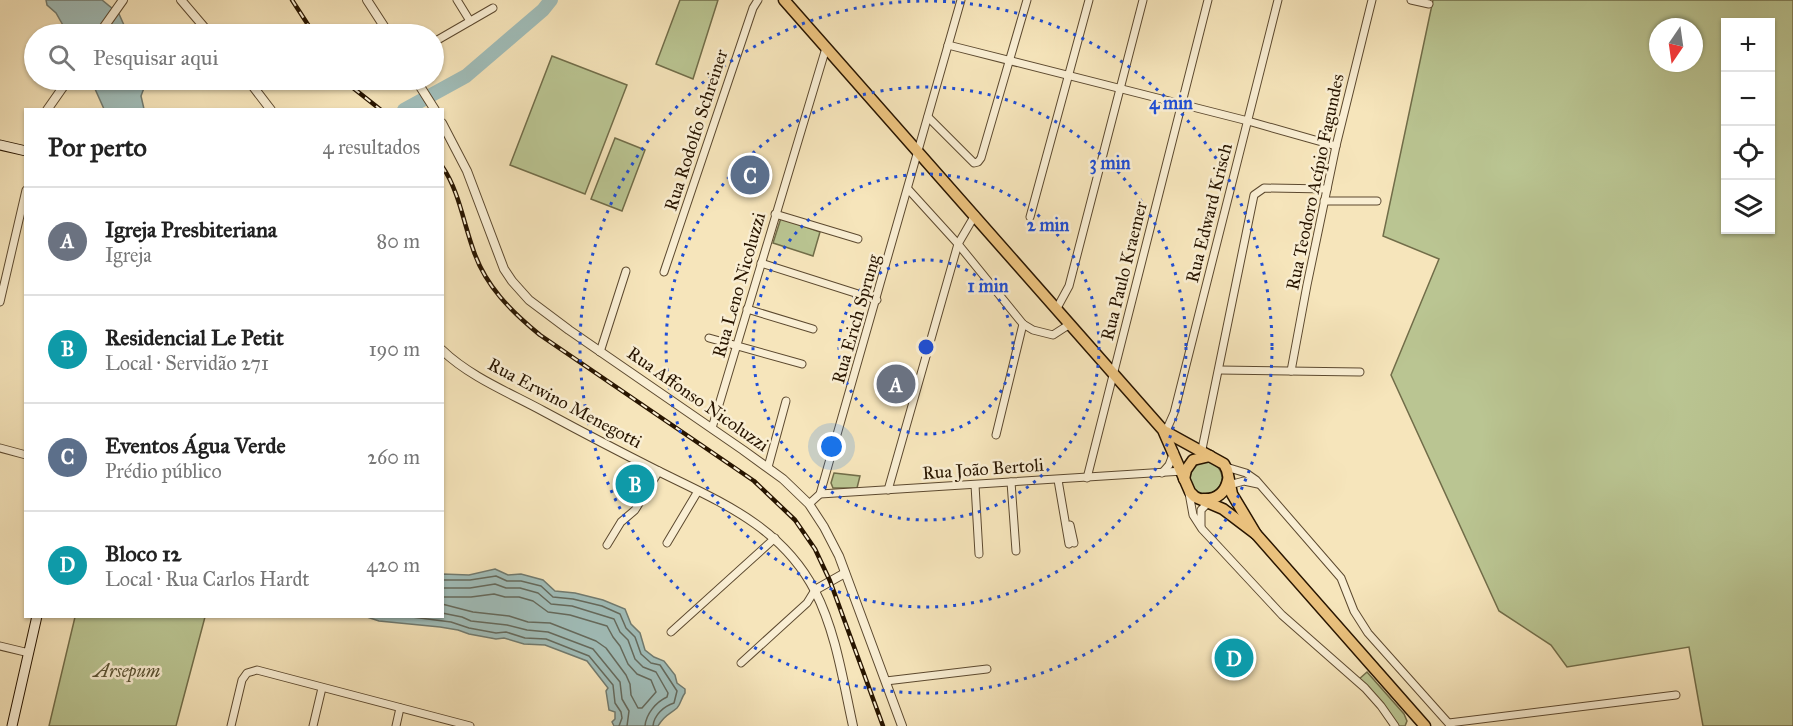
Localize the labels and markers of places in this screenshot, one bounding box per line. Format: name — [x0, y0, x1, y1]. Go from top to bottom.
pin: C — [730, 152, 770, 198]
centre of rings — [916, 337, 936, 357]
pin: A — [876, 362, 916, 406]
pin: B — [616, 462, 654, 506]
pin: D — [1214, 636, 1254, 680]

